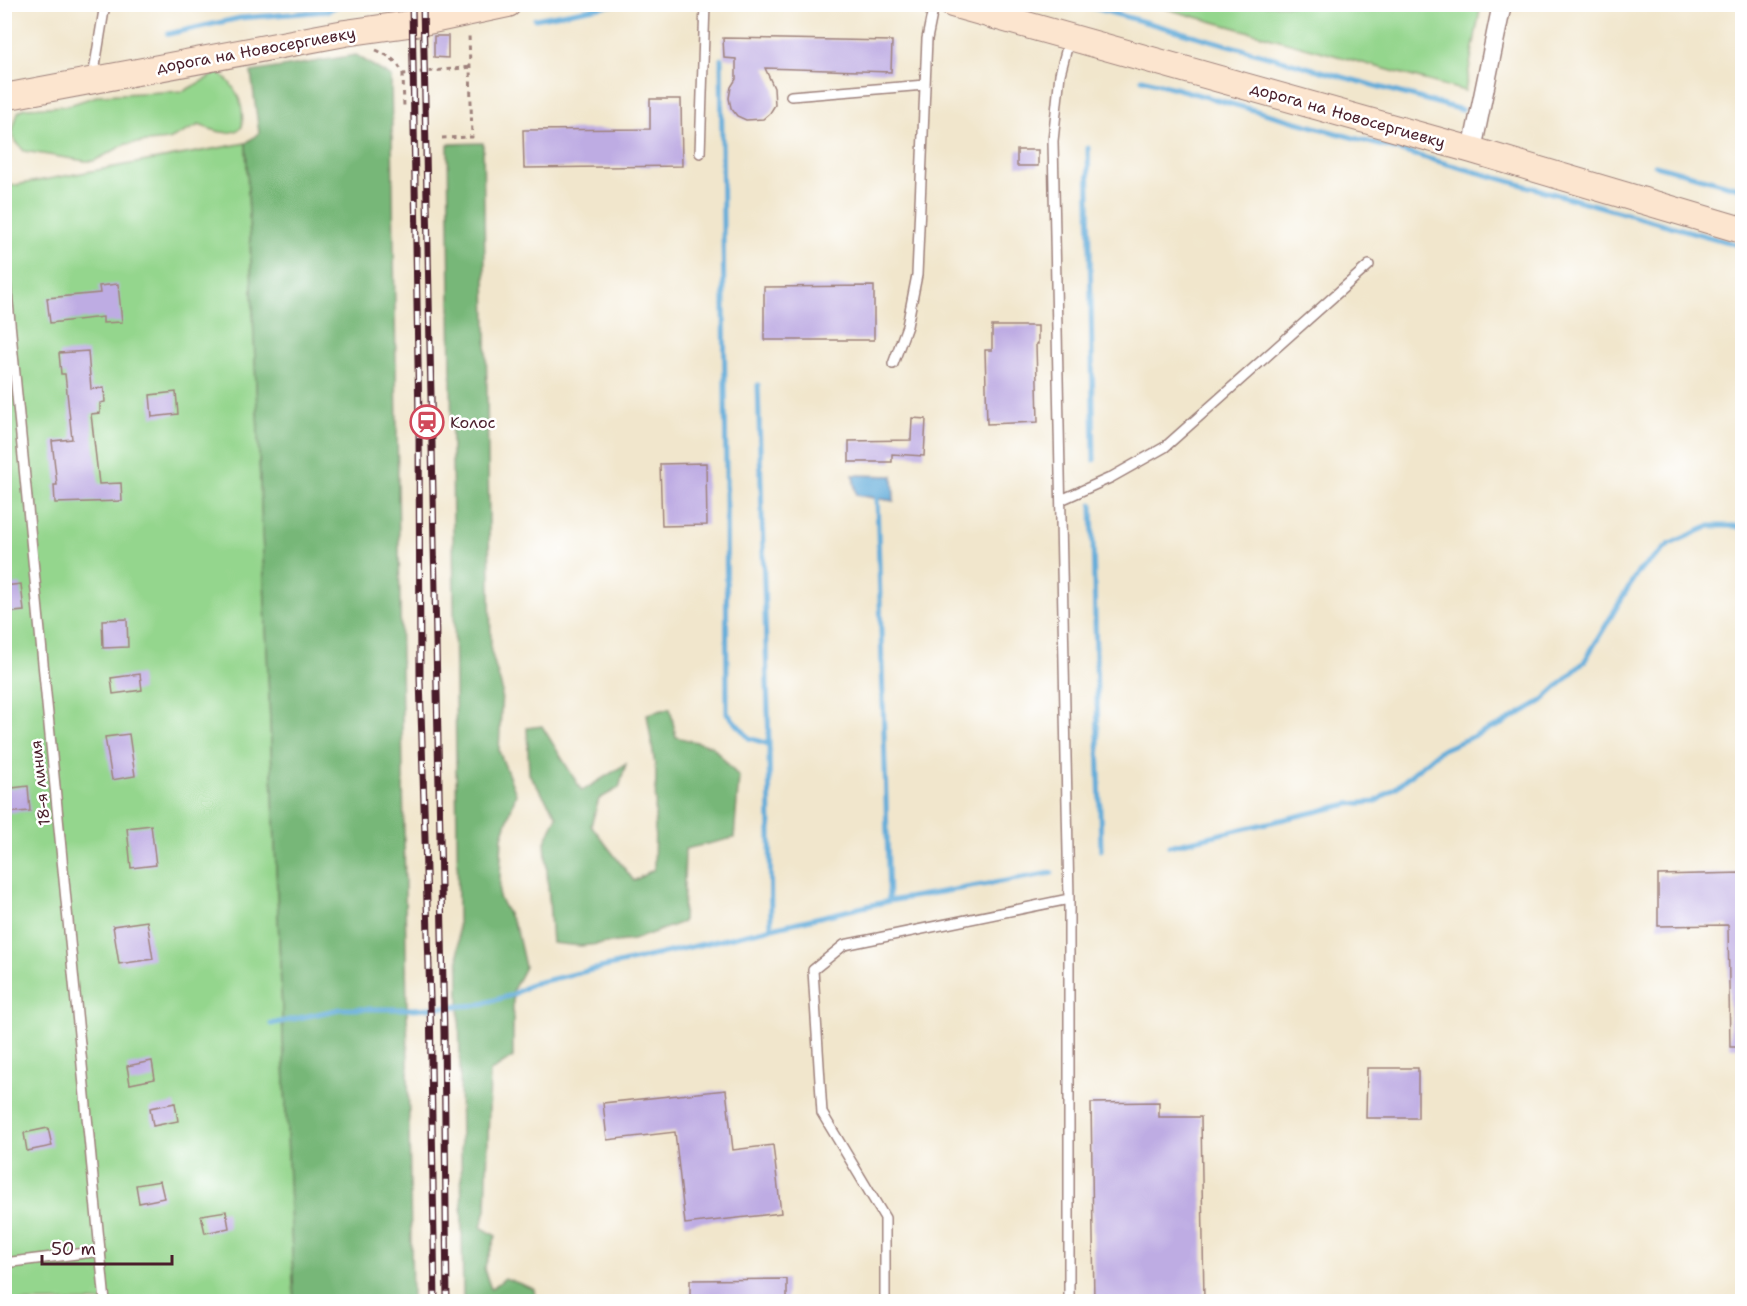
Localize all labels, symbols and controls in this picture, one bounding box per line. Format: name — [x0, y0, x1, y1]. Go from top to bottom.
street label: дорога на Новосергиевку — [155, 22, 357, 78]
street label: дорога на Новосергиевку — [1248, 77, 1448, 153]
station icon: Колос — [409, 404, 445, 440]
place label: Колос — [450, 412, 496, 433]
street label: 18-я линия — [25, 739, 55, 827]
scale bar — [42, 1228, 172, 1266]
text: 50 m — [51, 1237, 96, 1261]

